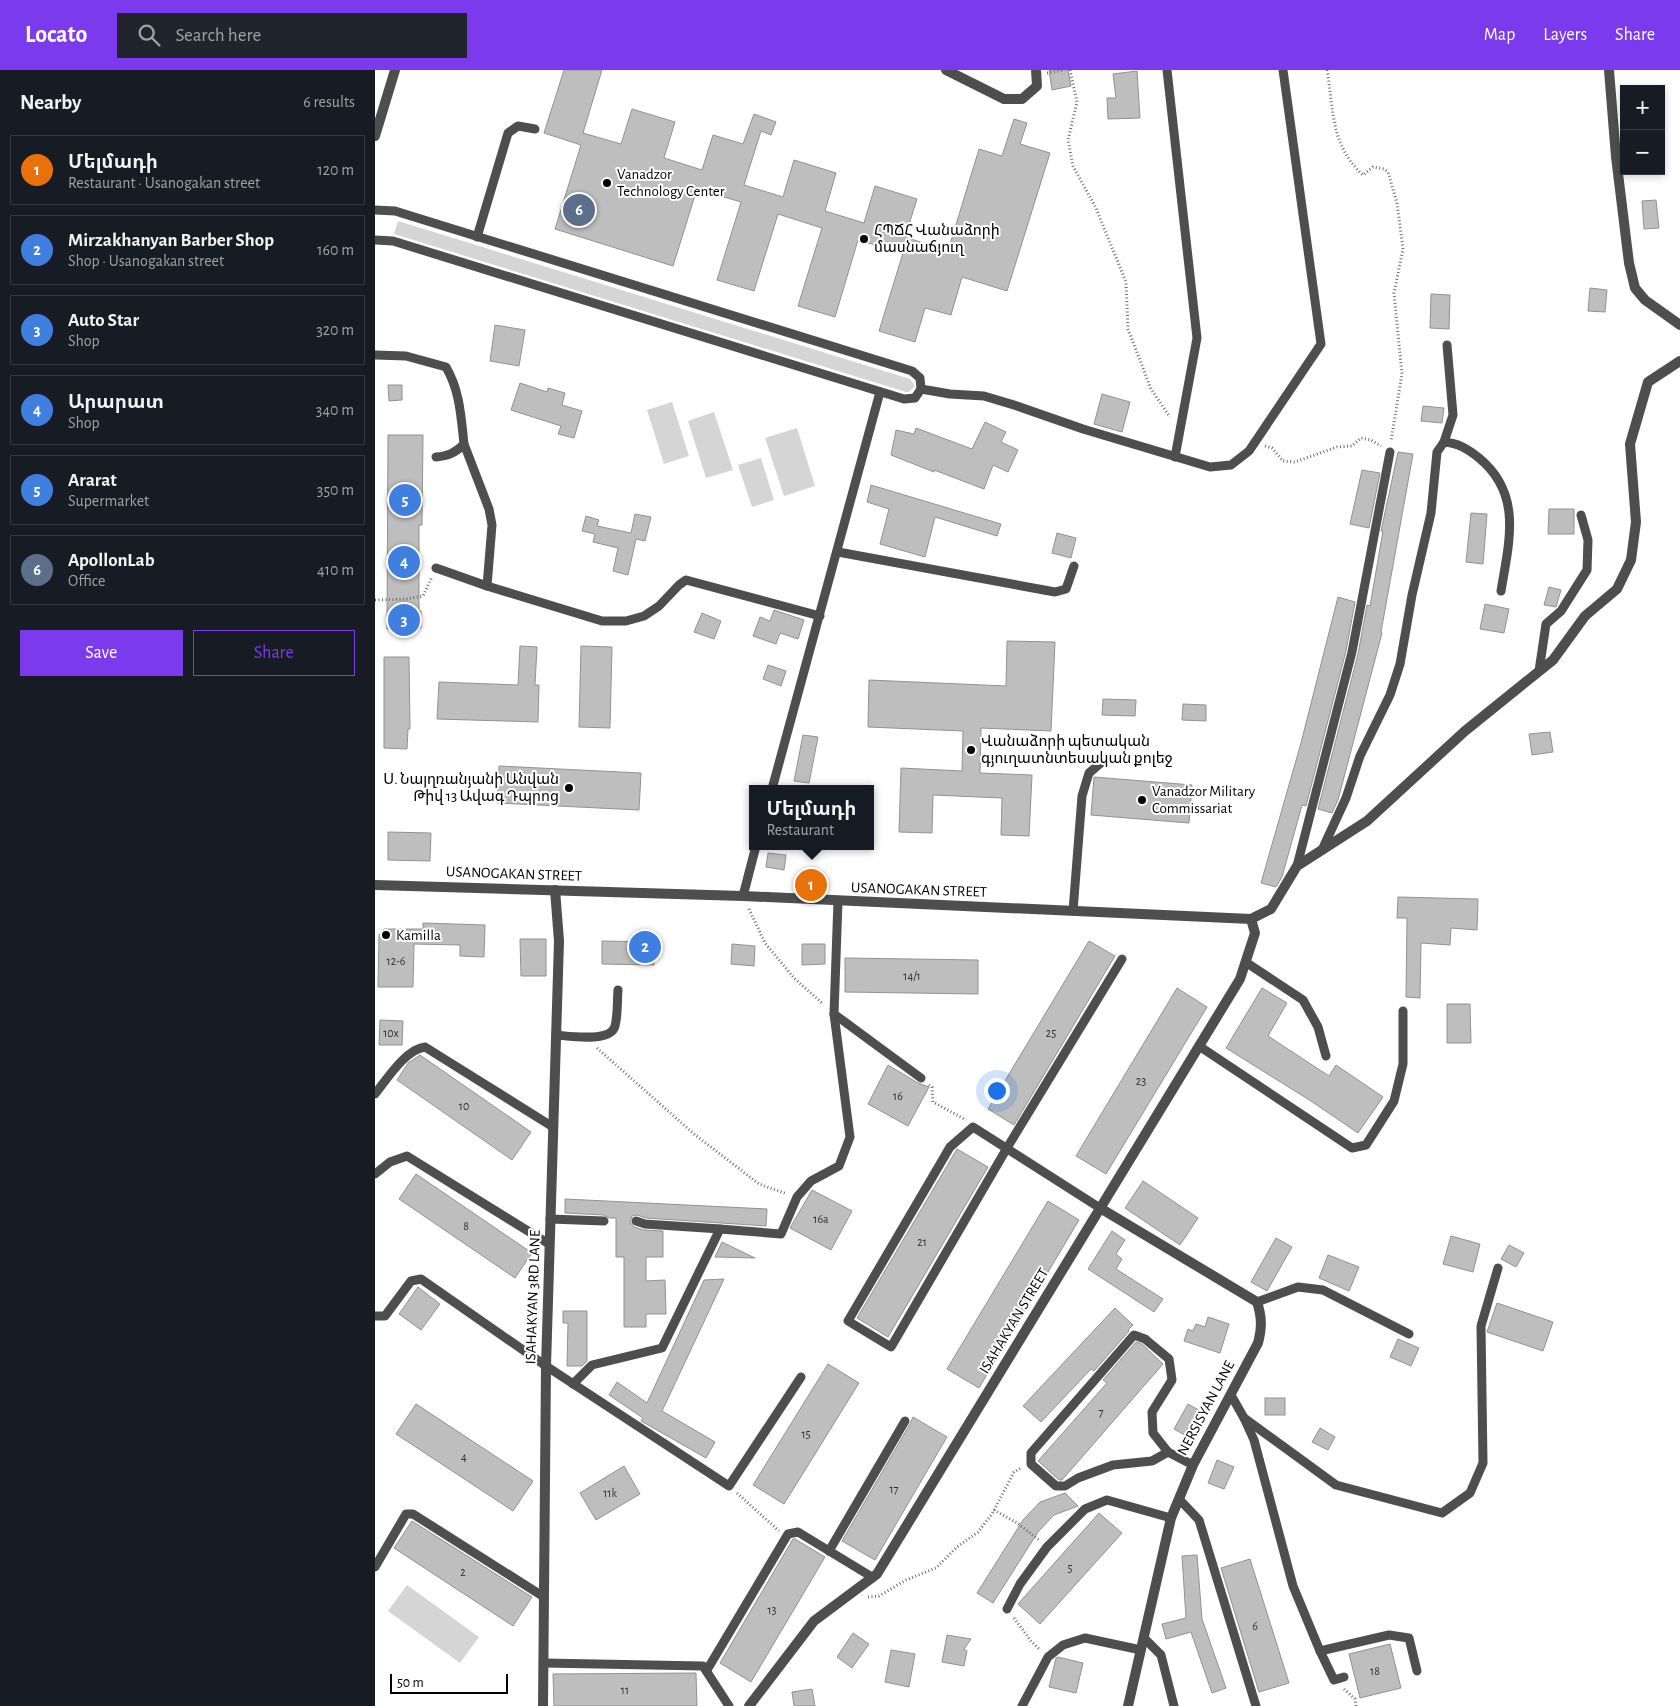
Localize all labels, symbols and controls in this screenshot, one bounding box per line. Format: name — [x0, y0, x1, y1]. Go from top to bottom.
search box — [117, 13, 467, 58]
icon: search — [135, 21, 163, 49]
text: Locato — [25, 23, 87, 47]
text: Search here — [175, 26, 261, 45]
text: Map — [1484, 26, 1515, 44]
text: Layers — [1543, 26, 1587, 44]
text: Share — [1615, 26, 1655, 44]
map controls — [1620, 85, 1665, 175]
button: + — [1620, 85, 1665, 130]
text: Nearby — [20, 92, 81, 113]
text: 6 results — [303, 94, 355, 110]
button: − — [1620, 130, 1665, 175]
text: Մելմադի — [68, 153, 158, 172]
text: 1 — [34, 162, 40, 178]
text: 120 m — [317, 162, 354, 178]
place label: Vanadzor Technology Center — [617, 167, 725, 199]
text: Restaurant · Usanogakan street — [68, 175, 260, 191]
marker: Vanadzor Technology Center — [601, 177, 613, 189]
pin: 6 — [563, 191, 595, 229]
place label: ՀՊՃՀ Վանաձորի մասնաճյուղ — [874, 222, 1000, 256]
text: Mirzakhanyan Barber Shop — [68, 231, 274, 250]
marker: ՀՊՃՀ Վանաձորի մասնաճյուղ — [858, 233, 870, 245]
text: 2 — [33, 242, 41, 258]
text: 160 m — [317, 242, 354, 258]
text: Shop · Usanogakan street — [68, 253, 224, 269]
text: Auto Star — [68, 311, 139, 330]
text: 3 — [34, 322, 40, 338]
text: 320 m — [316, 322, 354, 338]
text: Shop — [68, 333, 100, 349]
text: Արարատ — [68, 393, 164, 412]
text: 4 — [33, 402, 41, 418]
text: 340 m — [316, 402, 354, 418]
text: Shop — [68, 415, 100, 431]
text: Ararat — [68, 471, 117, 490]
pin: 5 — [389, 481, 421, 519]
text: 5 — [34, 482, 40, 498]
text: 350 m — [317, 482, 354, 498]
text: Supermarket — [68, 493, 149, 509]
pin: 4 — [388, 543, 420, 581]
text: ApollonLab — [68, 551, 155, 570]
text: 6 — [33, 562, 41, 578]
text: 410 m — [317, 562, 354, 578]
text: Office — [68, 573, 105, 589]
pin: 3 — [388, 601, 420, 639]
button: Save — [20, 630, 183, 676]
button: Share — [193, 630, 355, 676]
place label: Վանաձորի պետական գյուղատնտեսական քոլեջ — [981, 733, 1173, 767]
marker: Վանաձորի պետական գյուղատնտեսական քոլեջ — [965, 744, 977, 756]
place label: Ս. Նալղռանյանի Անվան Թիվ 13 Ավագ Դպրոց — [383, 771, 559, 805]
marker: Ս. Նալղռանյանի Անվան Թիվ 13 Ավագ Դպրոց — [563, 782, 575, 794]
place label: Vanadzor Military Commissariat — [1152, 784, 1256, 816]
popup — [749, 785, 874, 850]
marker: Vanadzor Military Commissariat — [1136, 794, 1148, 806]
text: Մելմադի — [767, 800, 856, 819]
text: Restaurant — [767, 822, 834, 838]
street label: USANOGAKAN STREET — [446, 864, 583, 884]
pin: 1 — [795, 866, 827, 904]
street label: USANOGAKAN STREET — [851, 880, 988, 900]
place label: Kamilla — [396, 928, 441, 943]
pin: 2 — [629, 928, 661, 966]
marker: Kamilla — [380, 929, 392, 941]
house number: 12-6 — [387, 955, 406, 967]
house number: 14/1 — [903, 970, 921, 982]
house number: 10x — [383, 1027, 399, 1039]
house number: 25 — [1046, 1027, 1056, 1039]
house number: 23 — [1136, 1075, 1146, 1087]
your location — [984, 1078, 1010, 1104]
house number: 16 — [893, 1090, 903, 1102]
house number: 10 — [459, 1100, 469, 1112]
house number: 16a — [813, 1213, 829, 1225]
house number: 8 — [463, 1220, 469, 1232]
street label: ISAHAKYAN 3RD LANE — [523, 1229, 543, 1365]
house number: 21 — [917, 1236, 927, 1248]
street label: ISAHAKYAN STREET — [977, 1265, 1052, 1376]
street label: NERSISYAN LANE — [1175, 1358, 1237, 1458]
house number: 7 — [1098, 1406, 1104, 1418]
house number: 15 — [801, 1428, 811, 1440]
house number: 4 — [461, 1451, 467, 1463]
house number: 17 — [889, 1483, 899, 1495]
house number: 11k — [603, 1487, 617, 1499]
house number: 5 — [1067, 1562, 1073, 1574]
house number: 2 — [460, 1566, 466, 1578]
house number: 13 — [767, 1604, 777, 1616]
house number: 6 — [1252, 1620, 1258, 1632]
house number: 18 — [1370, 1665, 1380, 1677]
scale bar — [390, 1671, 507, 1694]
text: 50 m — [397, 1676, 424, 1690]
house number: 11 — [621, 1684, 629, 1696]

